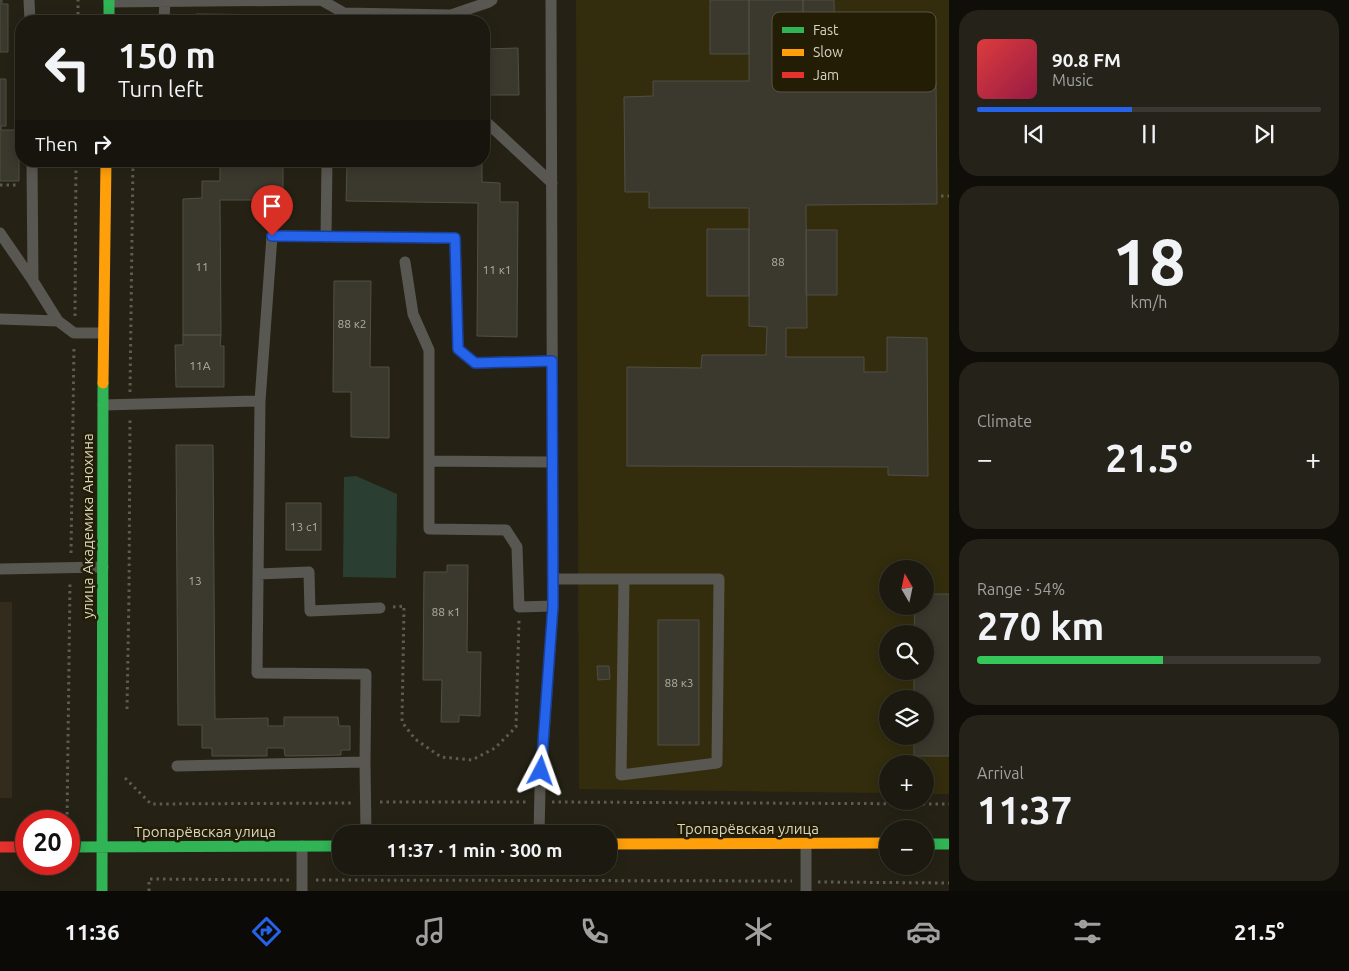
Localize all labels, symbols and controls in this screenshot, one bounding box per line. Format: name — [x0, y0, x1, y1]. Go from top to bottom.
legend — [772, 12, 936, 92]
text: Fast — [813, 22, 839, 38]
icon: left — [35, 35, 100, 100]
text: 150 m — [118, 35, 216, 75]
text: Slow — [813, 44, 843, 60]
text: 90.8 FM — [1052, 49, 1121, 71]
text: Jam — [813, 67, 839, 83]
text: Music — [1052, 71, 1093, 89]
text: Turn left — [118, 76, 203, 101]
icon: previous — [1020, 120, 1048, 148]
icon: pause — [1135, 120, 1163, 148]
icon: next — [1250, 120, 1278, 148]
icon: right — [88, 130, 116, 158]
text: Then — [35, 133, 78, 155]
pin — [251, 185, 293, 236]
icon: arrive — [258, 192, 286, 220]
text: 18 — [1112, 224, 1186, 297]
house number: 88 — [771, 255, 785, 268]
house number: 11 — [195, 260, 209, 273]
house number: 11 к1 — [482, 263, 512, 276]
text: km/h — [1131, 293, 1167, 311]
house number: 88 к2 — [337, 317, 367, 330]
house number: 11А — [189, 359, 211, 372]
text: Climate — [977, 412, 1032, 430]
street label: улица Академика Анохина — [79, 433, 96, 619]
text: 21.5° — [1105, 437, 1193, 479]
text: − — [977, 443, 993, 474]
text: + — [1305, 443, 1321, 474]
house number: 13 с1 — [290, 520, 318, 533]
north arrow — [879, 560, 934, 615]
map controls — [879, 560, 934, 875]
house number: 13 — [188, 574, 202, 587]
text: Range · 54% — [977, 580, 1065, 598]
house number: 88 к1 — [431, 605, 461, 618]
text: 270 km — [977, 605, 1104, 647]
button: search — [879, 625, 934, 680]
house number: 88 к3 — [664, 676, 694, 689]
button: layers — [879, 690, 934, 745]
position arrow — [514, 744, 566, 796]
button: + — [879, 755, 934, 810]
text: Arrival — [977, 764, 1024, 782]
text: 11:37 — [977, 789, 1072, 831]
speed limit sign: 20 — [15, 810, 80, 875]
street label: Тропарёвская улица — [677, 820, 819, 837]
button: − — [879, 820, 934, 875]
street label: Тропарёвская улица — [134, 823, 276, 840]
text: 11:37 · 1 min · 300 m — [387, 839, 562, 861]
icon: directions — [249, 914, 284, 949]
icon: music — [413, 914, 448, 949]
icon: phone — [577, 914, 612, 949]
icon: climate — [741, 914, 776, 949]
icon: car — [906, 914, 941, 949]
icon: filters — [1070, 914, 1105, 949]
text: 11:36 — [65, 919, 120, 944]
text: 21.5° — [1234, 919, 1284, 944]

